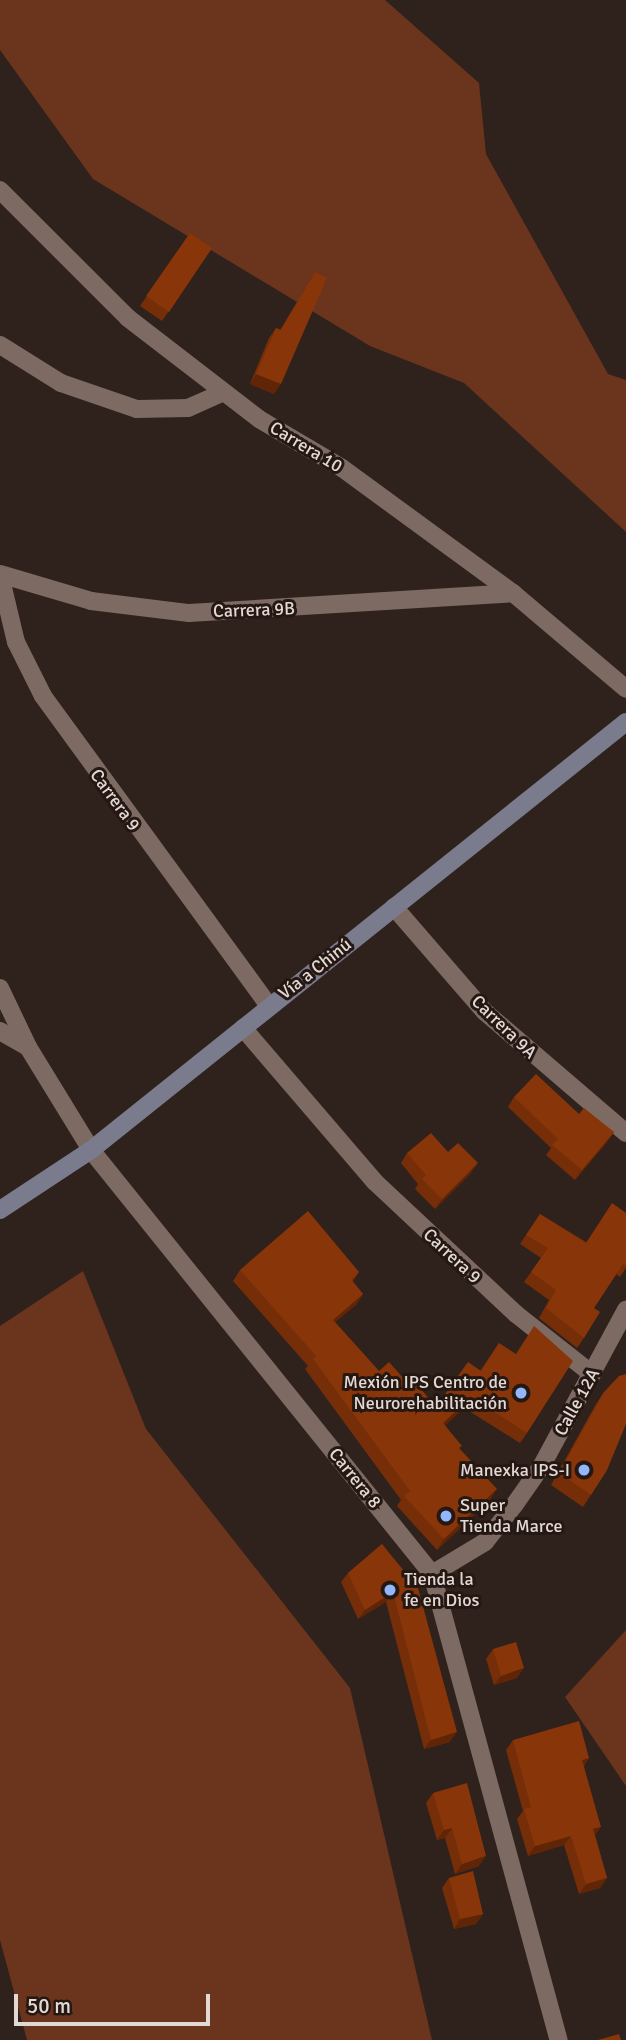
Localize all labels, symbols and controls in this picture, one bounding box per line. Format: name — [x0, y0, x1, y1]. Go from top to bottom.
street label: Carrera 10 — [266, 417, 346, 477]
street label: Carrera 9B — [213, 598, 295, 622]
street label: Carrera 9 — [85, 765, 145, 835]
street label: Vía a Chinú — [274, 934, 356, 1004]
street label: Carrera 9A — [467, 991, 541, 1063]
street label: Carrera 9 — [419, 1224, 485, 1288]
street label: Calle 12A — [550, 1365, 604, 1439]
place label: Mexión IPS Centro de Neurorehabilitación — [344, 1372, 507, 1414]
marker: Mexión IPS Centro de Neurorehabilitación — [513, 1385, 529, 1401]
street label: Carrera 8 — [324, 1444, 386, 1512]
place label: Manexka IPS-I — [460, 1459, 570, 1481]
marker: Manexka IPS-I — [576, 1462, 592, 1478]
place label: Super Tienda Marce — [460, 1495, 563, 1538]
marker: Super Tienda Marce — [438, 1508, 454, 1524]
place label: Tienda la fe en Dios — [404, 1569, 479, 1612]
marker: Tienda la fe en Dios — [382, 1582, 398, 1598]
scale bar — [18, 1980, 214, 2024]
text: 50 m — [27, 1993, 71, 2019]

